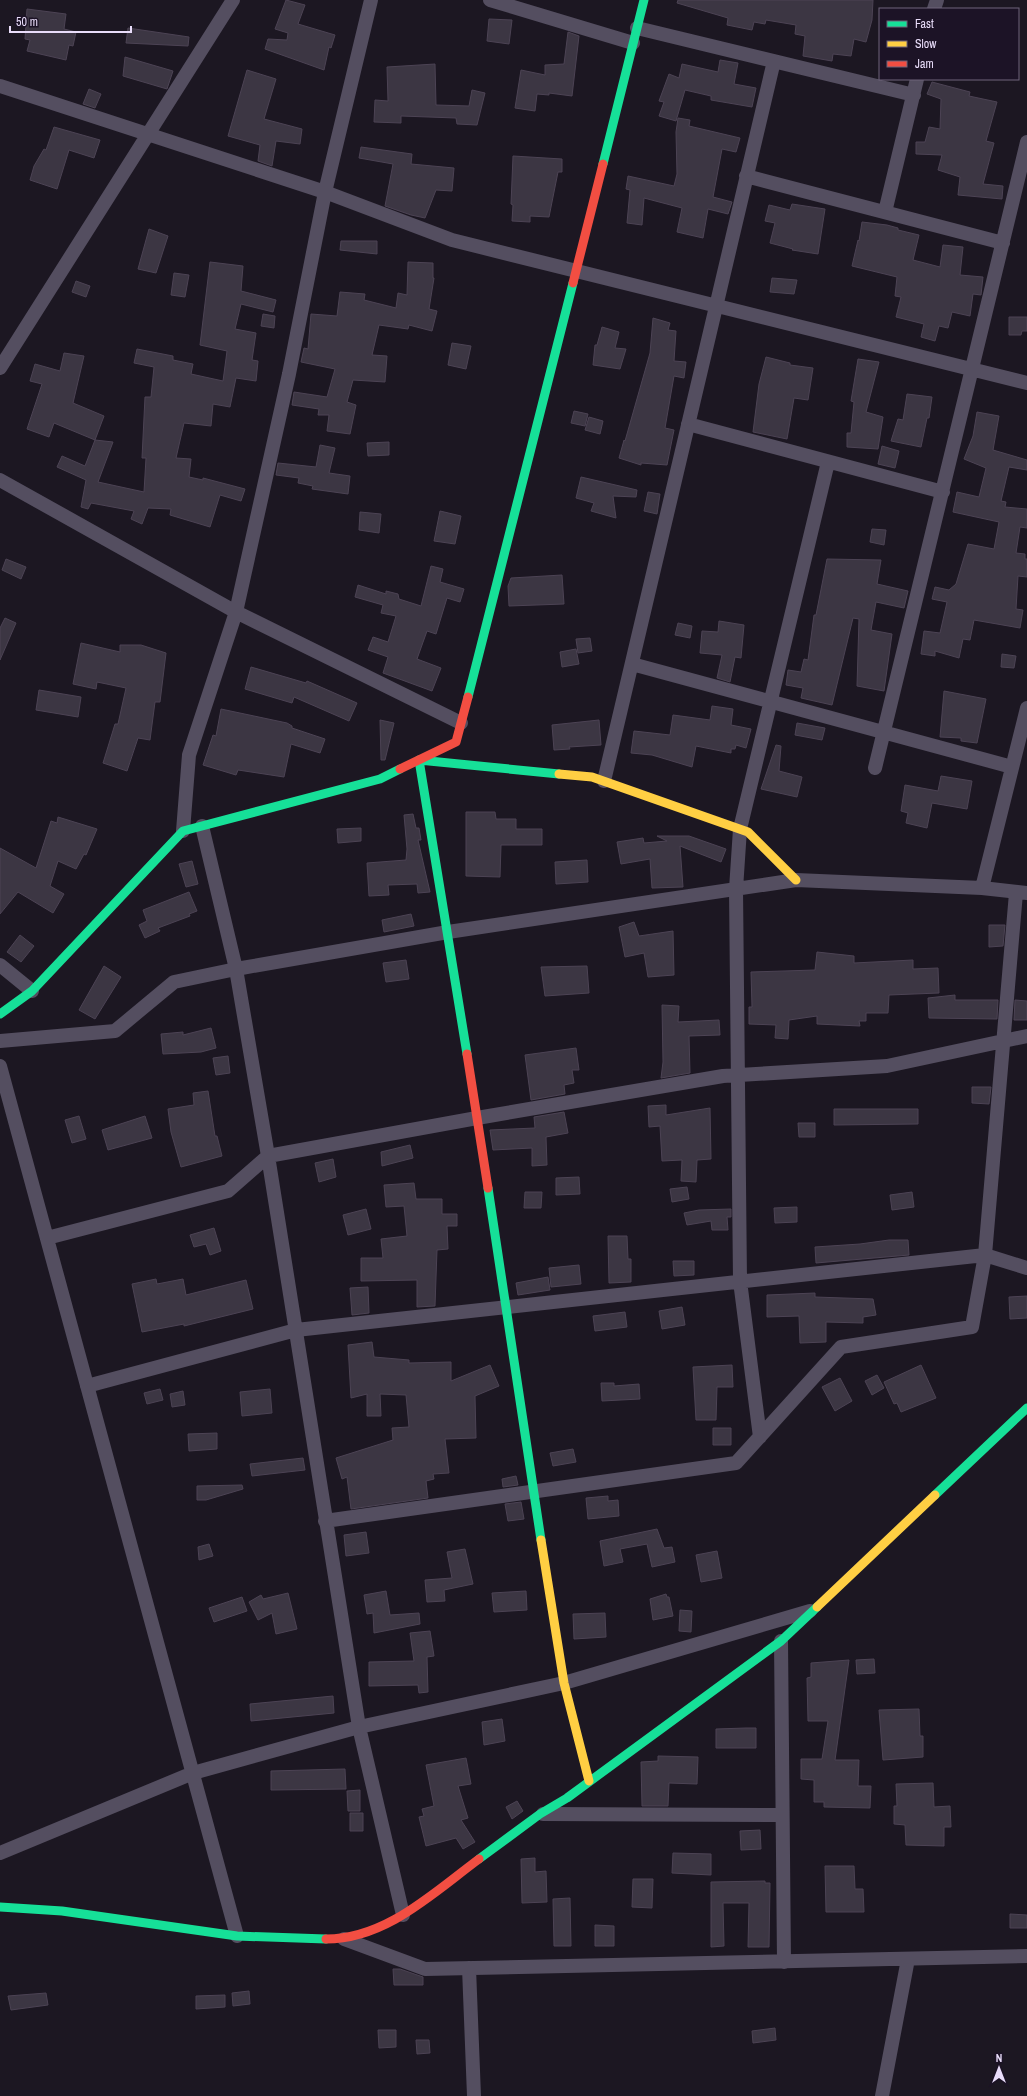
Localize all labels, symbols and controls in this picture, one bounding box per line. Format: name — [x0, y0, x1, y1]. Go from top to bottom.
scale bar — [10, 8, 131, 34]
legend — [879, 8, 1019, 80]
text: 50 m — [16, 14, 38, 30]
text: Fast — [915, 16, 934, 32]
text: Slow — [915, 36, 937, 52]
text: Jam — [915, 56, 934, 72]
north arrow — [979, 2048, 1019, 2088]
text: N — [996, 2051, 1002, 2065]

